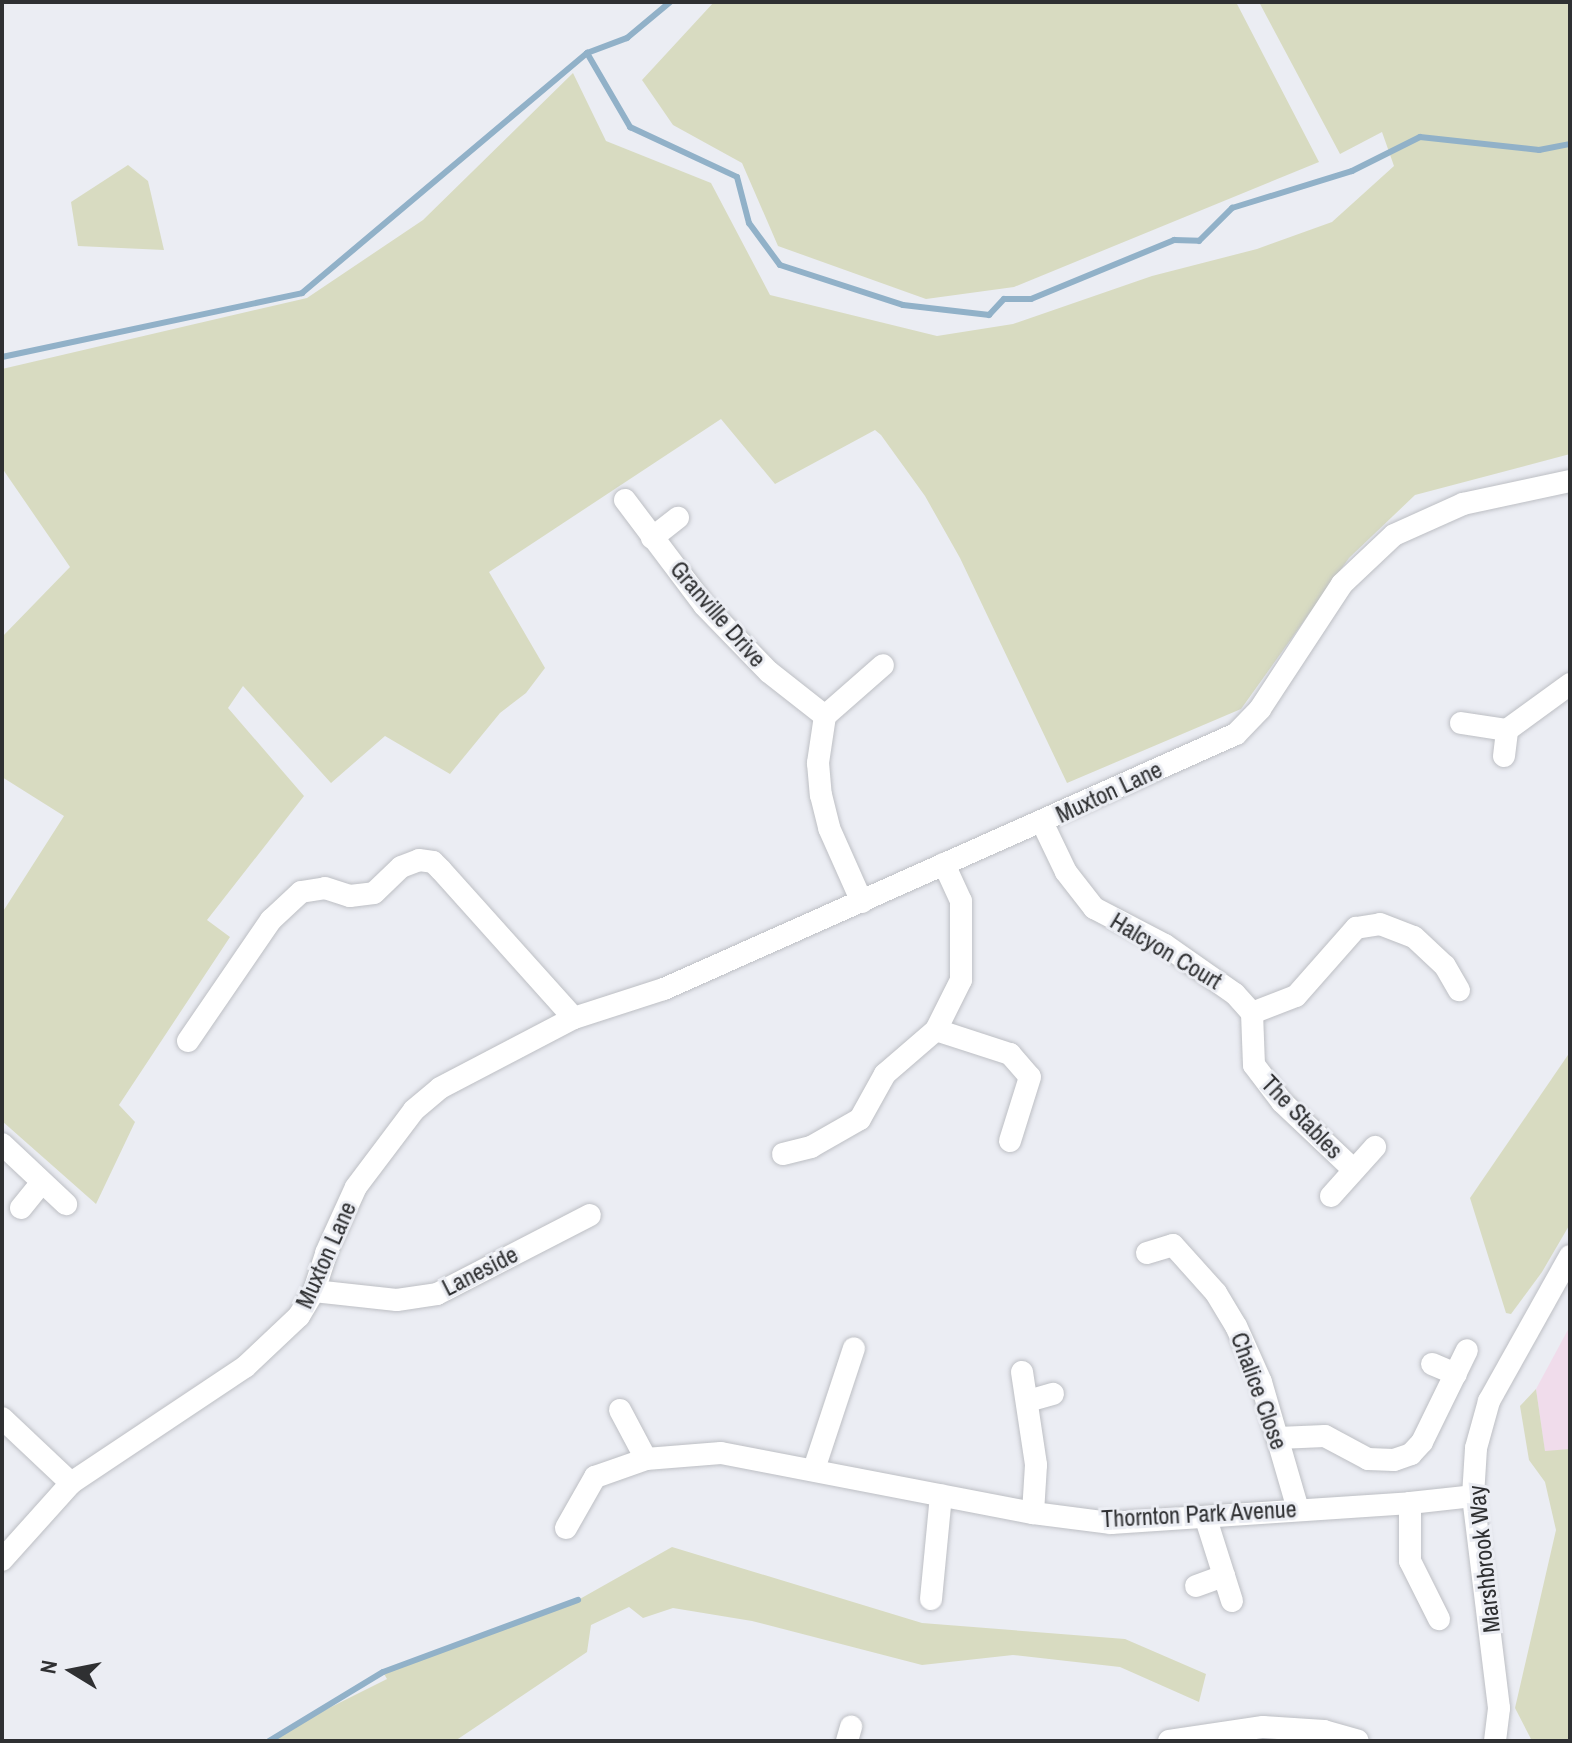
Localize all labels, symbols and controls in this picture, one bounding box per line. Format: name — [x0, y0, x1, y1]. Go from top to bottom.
street label: Granville Drive — [664, 555, 772, 673]
street label: Muxton Lane — [1051, 755, 1167, 829]
street label: Halcyon Court — [1105, 907, 1227, 995]
street label: The Stables — [1255, 1069, 1349, 1165]
street label: Muxton Lane — [290, 1197, 362, 1313]
street label: Laneside — [437, 1240, 523, 1302]
street label: Chalice Close — [1225, 1329, 1293, 1453]
street label: Marshbrook Way — [1462, 1484, 1506, 1634]
street label: Thornton Park Avenue — [1100, 1494, 1298, 1534]
north arrow — [32, 1631, 112, 1711]
text: N — [32, 1658, 64, 1676]

